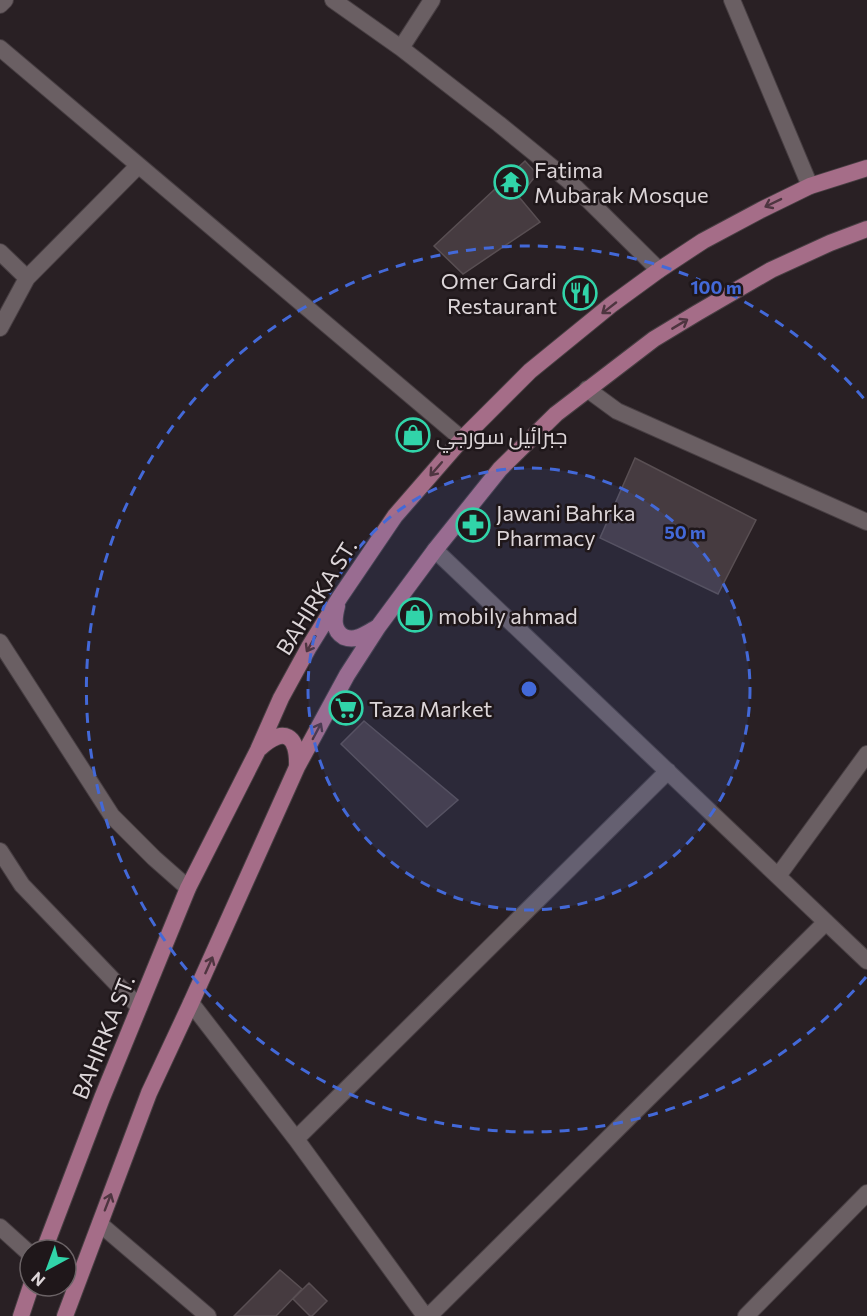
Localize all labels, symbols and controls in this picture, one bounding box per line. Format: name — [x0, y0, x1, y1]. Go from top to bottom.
place label: Fatima Mubarak Mosque — [534, 156, 709, 208]
temple icon: Fatima Mubarak Mosque — [493, 164, 529, 200]
one-way arrow — [765, 198, 783, 210]
place label: Omer Gardi Restaurant — [441, 267, 557, 319]
restaurant icon: Omer Gardi Restaurant — [562, 275, 598, 311]
text: 100 m — [690, 276, 742, 298]
one-way arrow — [601, 301, 617, 314]
one-way arrow — [671, 317, 688, 329]
shop icon: جبرائيل سورجي — [395, 417, 431, 453]
place label: جبرائيل سورجي — [436, 422, 567, 453]
one-way arrow — [429, 461, 443, 476]
place label: Jawani Bahrka Pharmacy — [496, 499, 636, 551]
pharmacy icon: Jawani Bahrka Pharmacy — [455, 507, 491, 543]
text: 50 m — [664, 521, 706, 543]
street label: BAHIRKA ST. — [270, 534, 362, 660]
shop icon: mobily ahmad — [397, 597, 433, 633]
place label: mobily ahmad — [438, 602, 578, 629]
one-way arrow — [305, 635, 317, 652]
centre of rings — [519, 679, 539, 699]
supermarket icon: Taza Market — [328, 690, 364, 726]
place label: Taza Market — [369, 695, 492, 722]
one-way arrow — [312, 722, 323, 740]
one-way arrow — [203, 956, 215, 974]
street label: BAHIRKA ST. — [66, 971, 140, 1103]
one-way arrow — [103, 1193, 114, 1212]
north arrow — [18, 1238, 78, 1298]
text: N — [27, 1269, 49, 1291]

